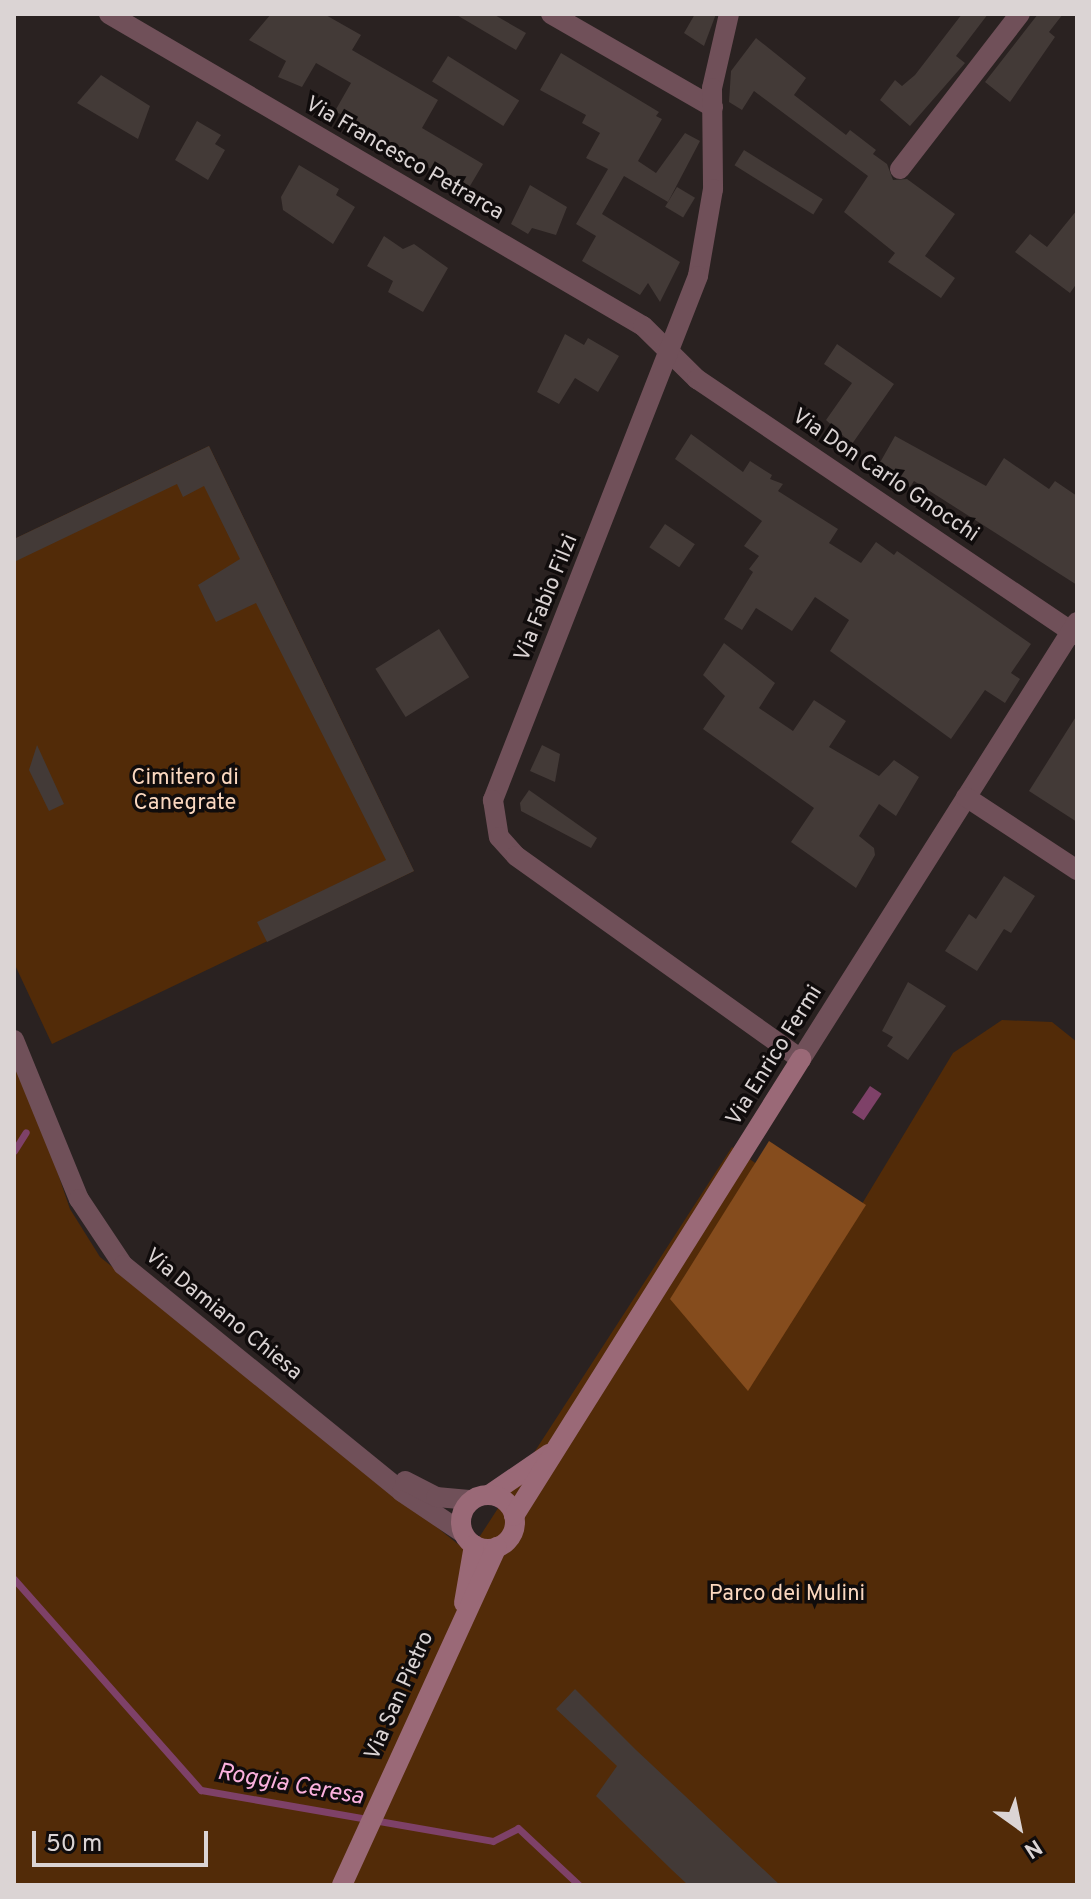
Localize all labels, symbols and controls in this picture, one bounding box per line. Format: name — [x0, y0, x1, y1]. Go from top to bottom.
street label: Via Francesco Petrarca — [300, 91, 508, 227]
street label: Via Don Carlo Gnocchi — [787, 404, 983, 548]
street label: Via Fabio Filzi — [510, 531, 584, 665]
park label: Cimitero di Canegrate — [131, 765, 239, 816]
street label: Via Enrico Fermi — [721, 981, 829, 1131]
street label: Via Damiano Chiesa — [139, 1243, 307, 1387]
park label: Parco dei Mulini — [709, 1582, 865, 1608]
street label: Via San Pietro — [360, 1628, 440, 1764]
water label: Roggia Ceresa — [215, 1759, 365, 1813]
north arrow — [979, 1787, 1059, 1867]
scale bar — [36, 1815, 212, 1865]
text: 50 m — [46, 1830, 102, 1860]
text: N — [1018, 1832, 1046, 1863]

